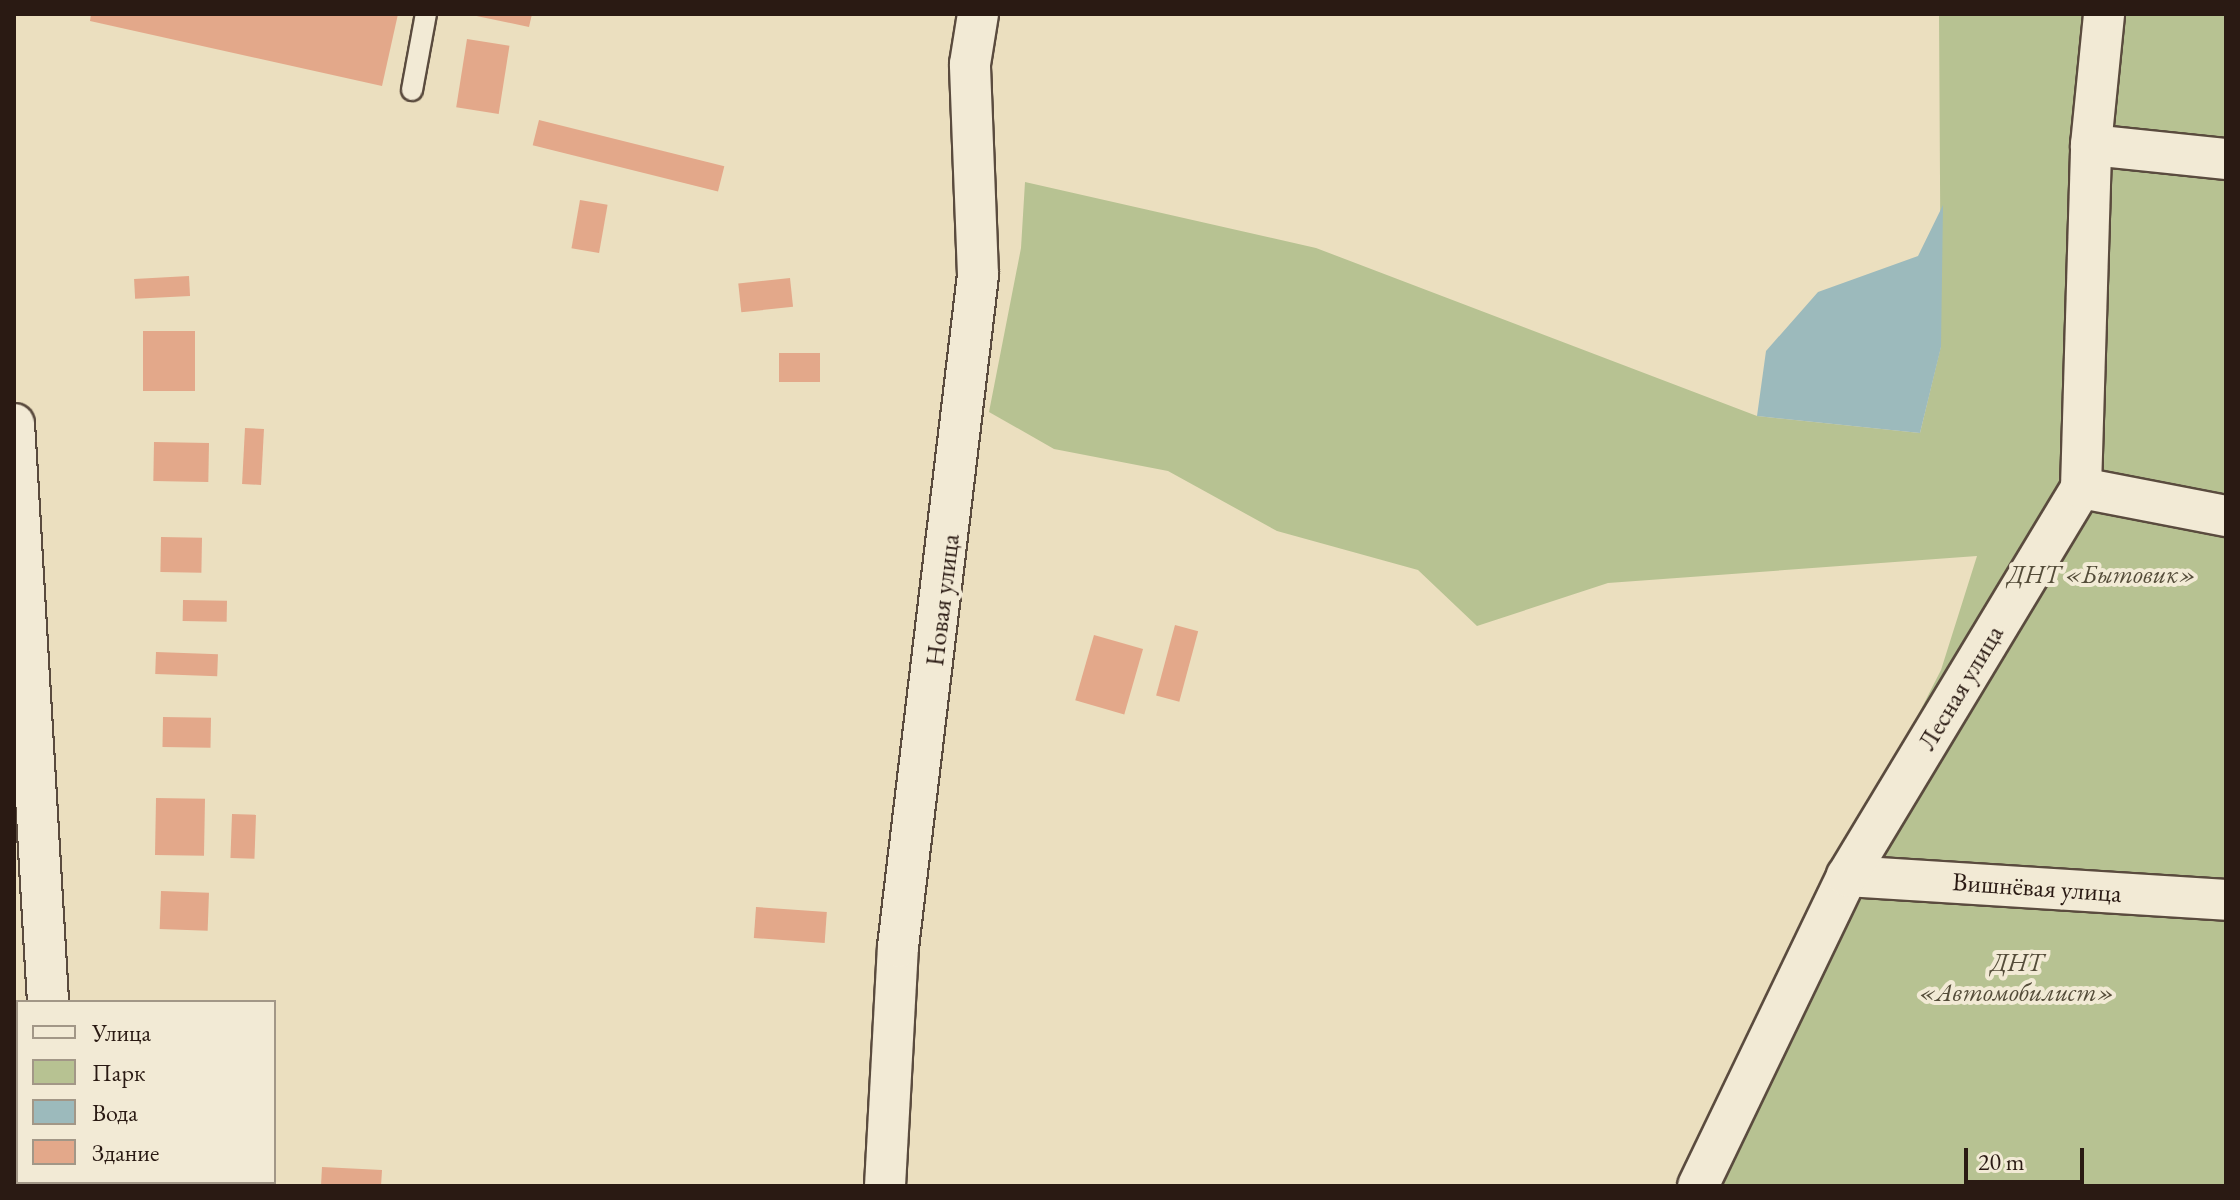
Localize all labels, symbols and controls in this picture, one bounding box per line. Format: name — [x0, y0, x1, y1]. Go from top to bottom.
street label: Новая улица — [919, 532, 967, 668]
park label: ДНТ «Бытовик» — [2008, 559, 2196, 591]
street label: Лесная улица — [1912, 620, 2010, 756]
street label: Вишнёвая улица — [1951, 867, 2123, 909]
park label: ДНТ «Автомобилист» — [1919, 947, 2115, 1008]
legend — [16, 1000, 276, 1184]
text: Улица — [92, 1017, 151, 1048]
text: Парк — [92, 1057, 145, 1088]
text: Вода — [92, 1097, 138, 1128]
scale bar — [1968, 1132, 2088, 1182]
text: Здание — [92, 1137, 159, 1168]
text: 20 m — [1978, 1146, 2025, 1177]

